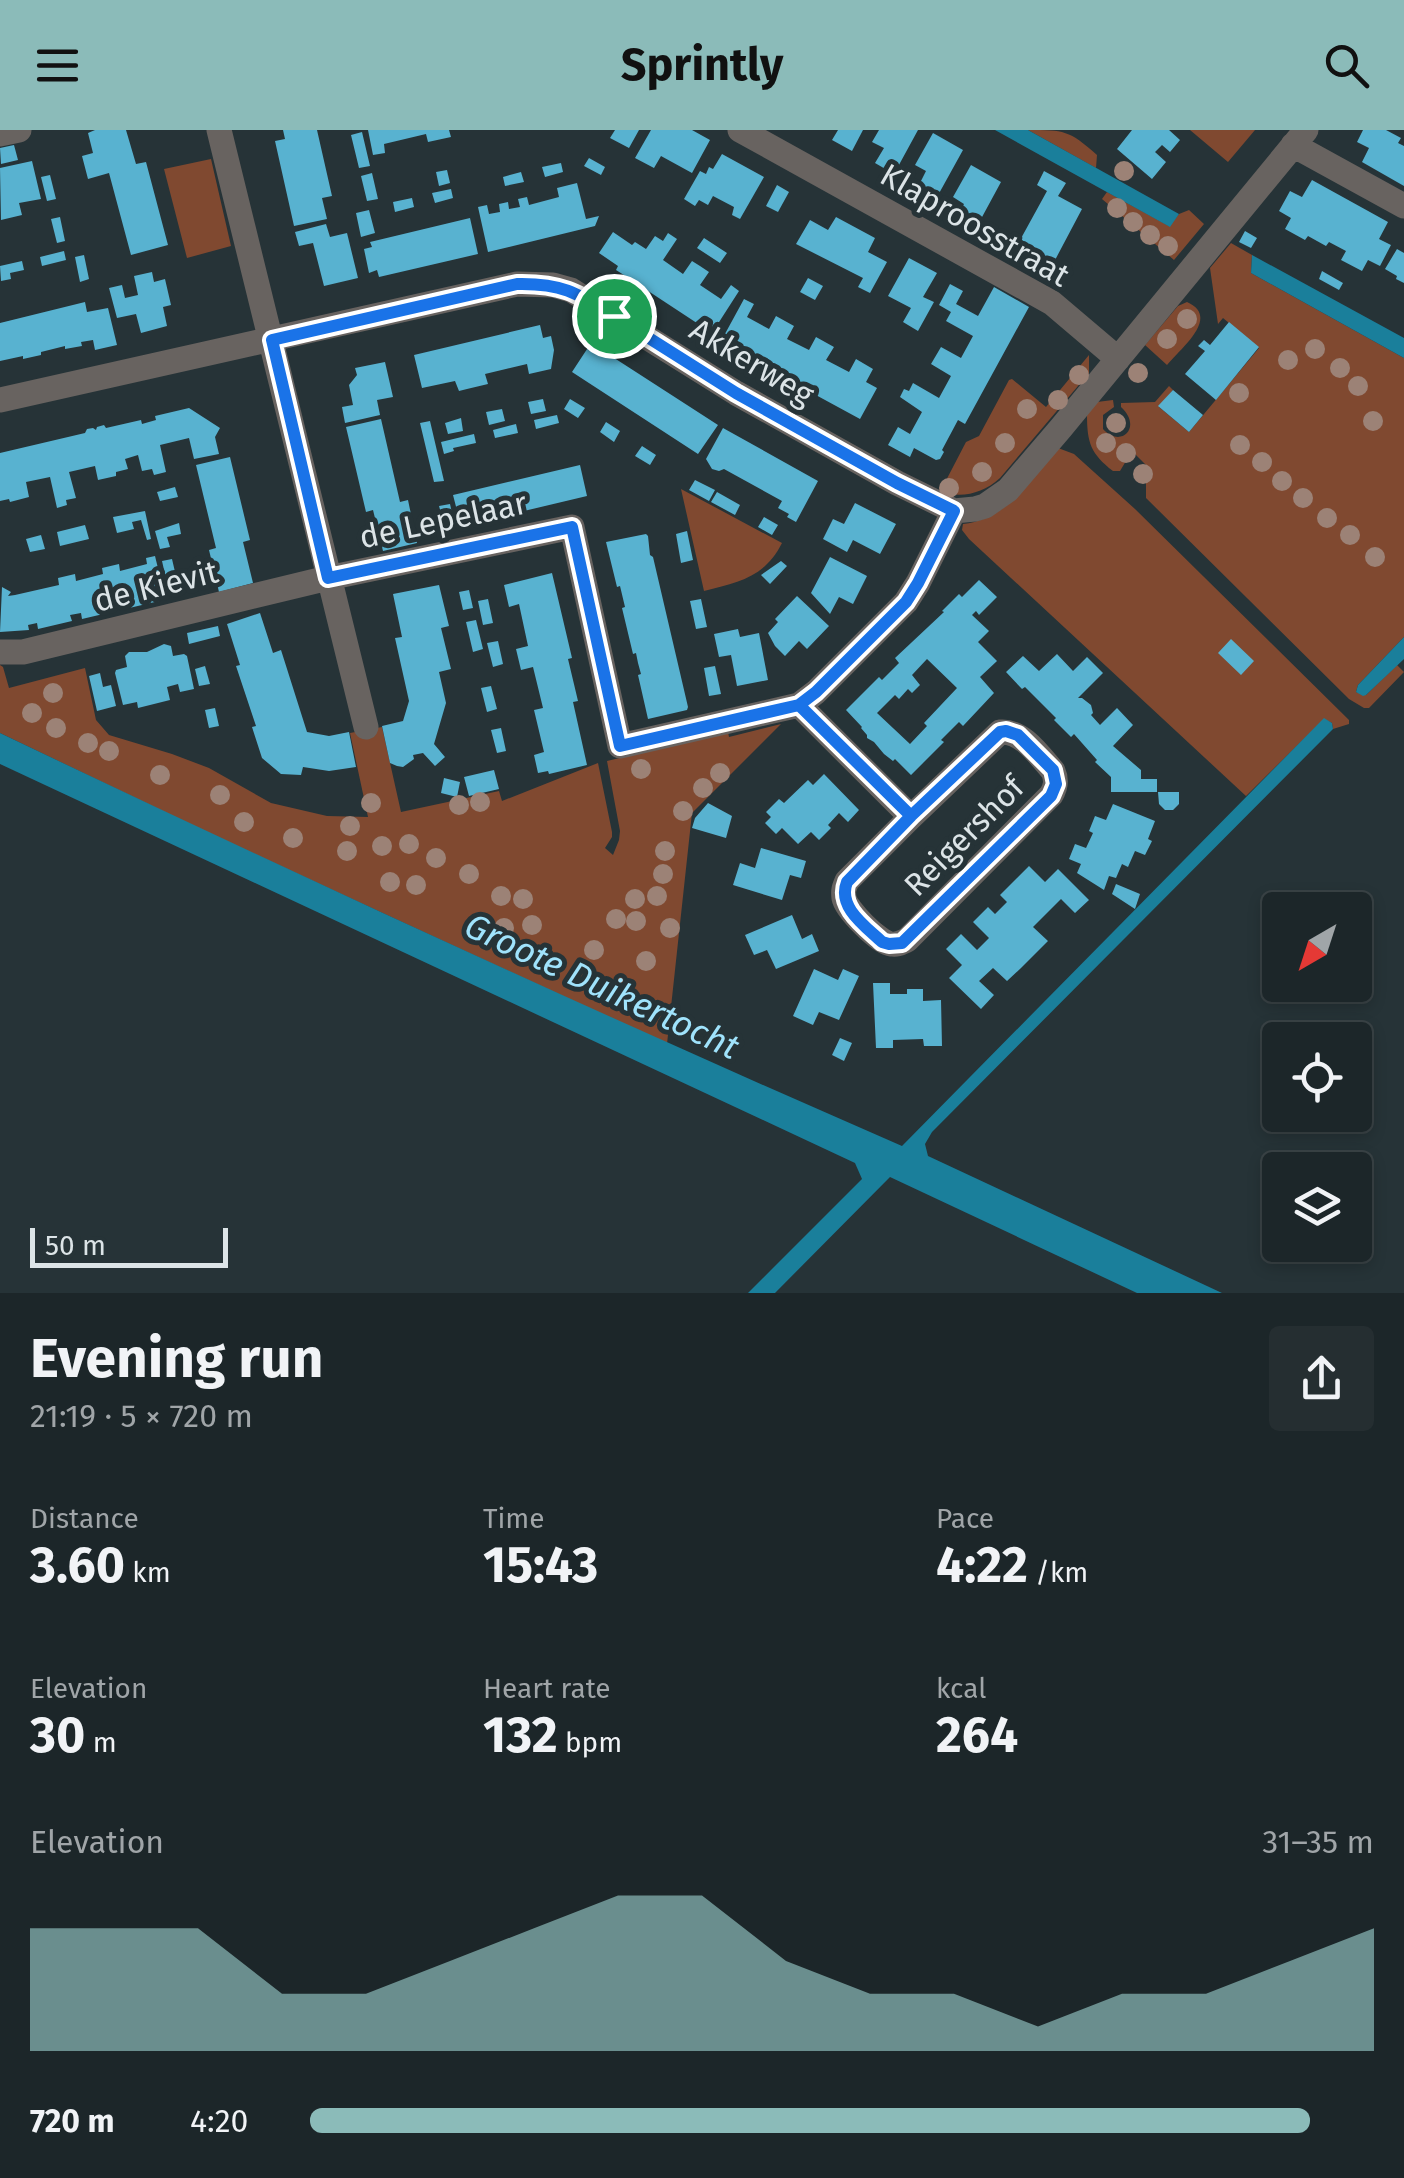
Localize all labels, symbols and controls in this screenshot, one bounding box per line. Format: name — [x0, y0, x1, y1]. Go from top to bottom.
icon: menu — [30, 38, 85, 93]
text: Sprintly — [621, 38, 783, 92]
icon: search — [1319, 38, 1374, 93]
street label: Klaproosstraat — [874, 156, 1077, 295]
pin — [572, 274, 657, 359]
icon: arrive — [587, 289, 642, 344]
street label: Akkerweg — [683, 310, 821, 414]
street label: de Lepelaar — [356, 484, 531, 556]
street label: de Kievit — [90, 552, 222, 620]
street label: Reigershof — [896, 767, 1033, 904]
north arrow — [1262, 892, 1372, 1002]
map controls — [1262, 892, 1372, 1262]
water label: Groote Duikertocht — [458, 904, 746, 1068]
button: locate — [1262, 1022, 1372, 1132]
button: layers — [1262, 1152, 1372, 1262]
scale bar — [30, 1223, 228, 1268]
text: 50 m — [45, 1229, 106, 1262]
text: Evening run — [30, 1326, 324, 1392]
button: share — [1269, 1326, 1374, 1431]
text: 21:19 · 5 × 720 m — [30, 1397, 253, 1435]
text: Distance — [30, 1502, 139, 1535]
text: Time — [483, 1502, 545, 1535]
text: Pace — [936, 1502, 994, 1535]
text: 3.60 — [30, 1535, 125, 1595]
text: 15:43 — [483, 1535, 598, 1595]
text: 4:22 — [936, 1535, 1028, 1595]
text: km — [125, 1556, 171, 1589]
text: /km — [1028, 1556, 1088, 1589]
text: Elevation — [30, 1672, 147, 1705]
text: Heart rate — [483, 1672, 611, 1705]
text: kcal — [936, 1672, 986, 1705]
text: 30 — [30, 1705, 85, 1765]
text: 132 — [483, 1705, 558, 1765]
text: 264 — [936, 1705, 1018, 1765]
text: m — [85, 1726, 117, 1759]
text: bpm — [558, 1726, 622, 1759]
text: Elevation — [30, 1823, 164, 1861]
text: 31–35 m — [1262, 1823, 1374, 1861]
text: 720 m — [30, 2102, 115, 2140]
text: 4:20 — [190, 2102, 248, 2140]

